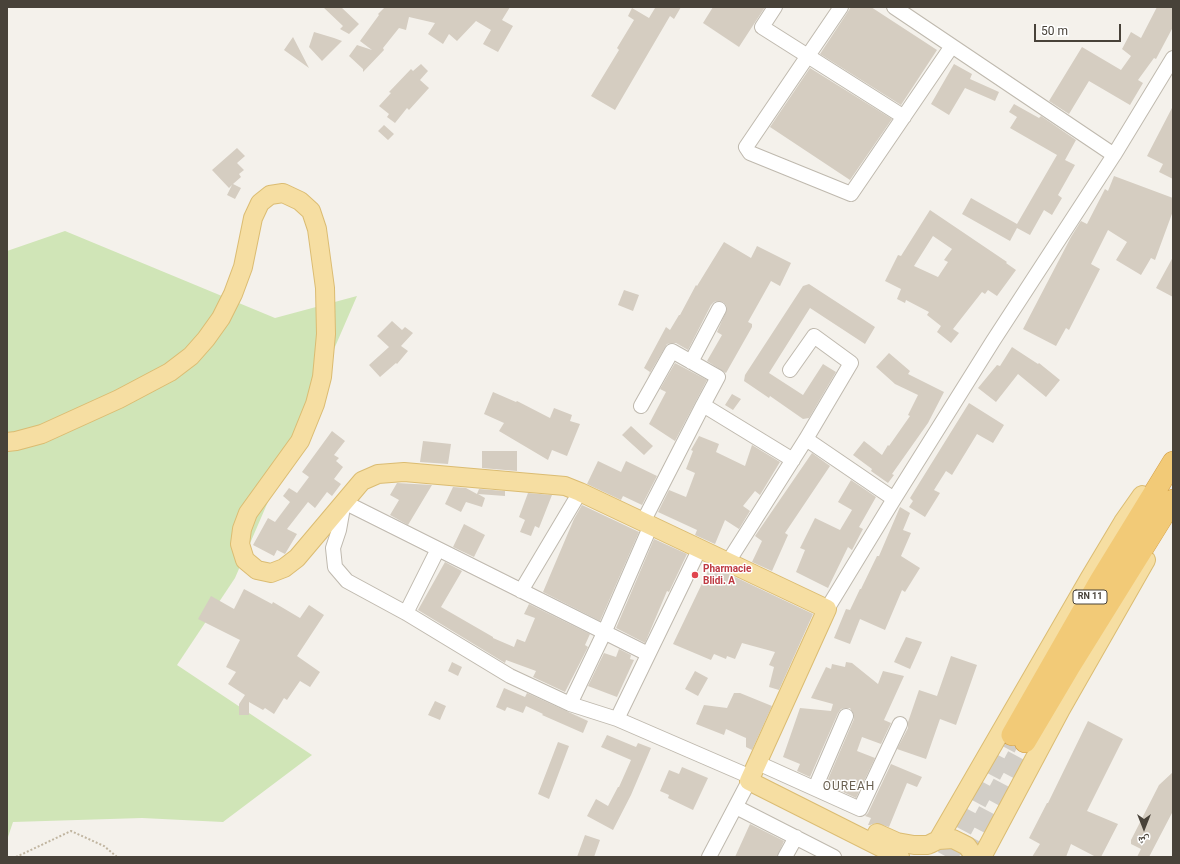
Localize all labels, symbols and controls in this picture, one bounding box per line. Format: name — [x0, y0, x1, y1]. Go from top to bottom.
scale bar — [1036, 16, 1123, 42]
text: 50 m — [1041, 24, 1068, 38]
place label: Pharmacie Blidi. A — [703, 563, 751, 586]
marker: Pharmacie Blidi. A — [690, 570, 700, 580]
road number: RN 11 — [1073, 590, 1107, 604]
district label: OUREAH — [823, 780, 875, 794]
north arrow — [1124, 808, 1164, 848]
text: ش — [1138, 834, 1150, 847]

